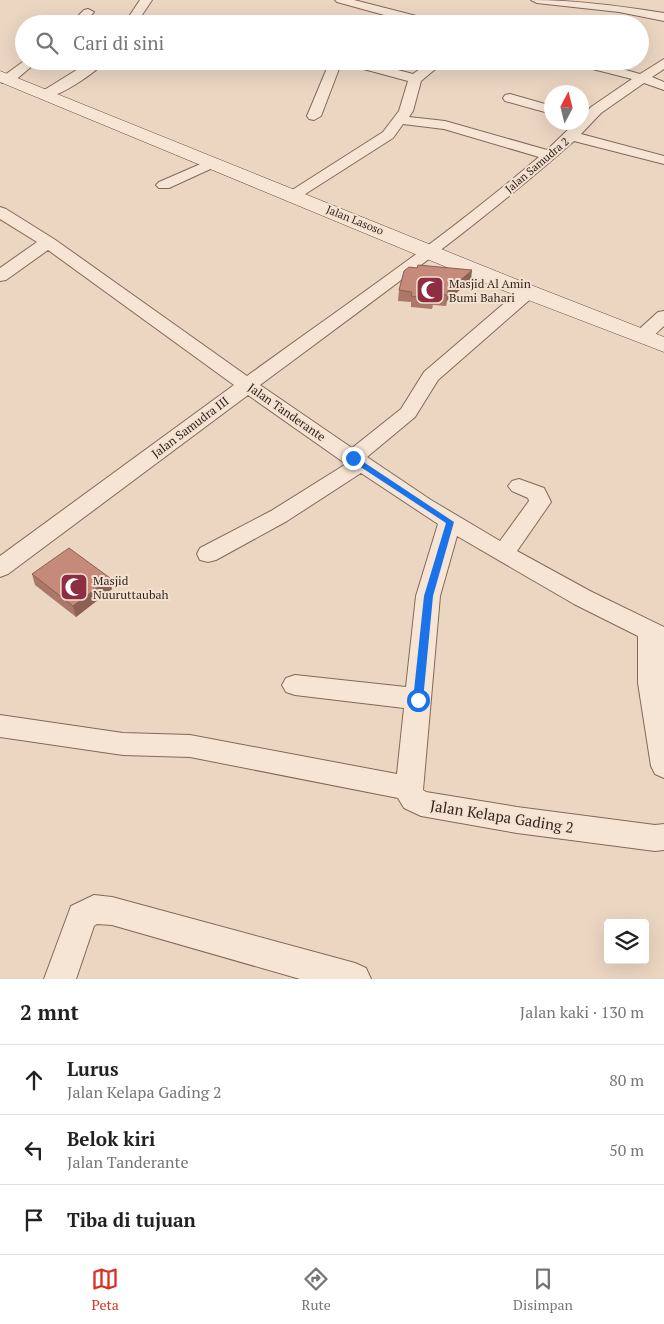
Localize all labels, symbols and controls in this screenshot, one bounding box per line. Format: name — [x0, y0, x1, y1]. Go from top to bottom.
search box — [15, 15, 649, 70]
icon: search — [33, 29, 61, 57]
text: Cari di sini — [73, 30, 164, 55]
north arrow — [544, 85, 589, 130]
street label: Jalan Samudra 2 — [502, 134, 572, 196]
street label: Jalan Lasoso — [324, 202, 386, 238]
mosque icon: Masjid Al Amin Bumi Bahari — [415, 275, 445, 305]
place label: Masjid Al Amin Bumi Bahari — [449, 276, 531, 305]
street label: Jalan Tanderante — [245, 380, 329, 444]
street label: Jalan Samudra III — [149, 393, 231, 461]
route end — [342, 447, 365, 470]
mosque icon: Masjid Nuuruttaubah — [59, 572, 89, 602]
place label: Masjid Nuuruttaubah — [93, 573, 169, 602]
route start — [407, 689, 430, 712]
street label: Jalan Kelapa Gading 2 — [429, 795, 575, 837]
map controls — [604, 919, 649, 964]
button: layers — [604, 919, 649, 964]
text: 2 mnt — [20, 998, 79, 1026]
text: Jalan kaki · 130 m — [520, 1001, 644, 1023]
text: Lurus — [67, 1056, 119, 1081]
icon: ahead — [20, 1066, 48, 1094]
text: 80 m — [609, 1069, 644, 1091]
text: Jalan Kelapa Gading 2 — [67, 1081, 221, 1103]
text: Belok kiri — [67, 1126, 155, 1151]
icon: left — [20, 1136, 48, 1164]
text: 50 m — [609, 1139, 644, 1161]
text: Jalan Tanderante — [67, 1151, 188, 1173]
icon: arrive — [20, 1206, 48, 1234]
text: Tiba di tujuan — [67, 1207, 196, 1232]
tab: Peta — [91, 1265, 119, 1314]
tab: Rute — [301, 1265, 331, 1314]
tab: Disimpan — [513, 1265, 573, 1314]

